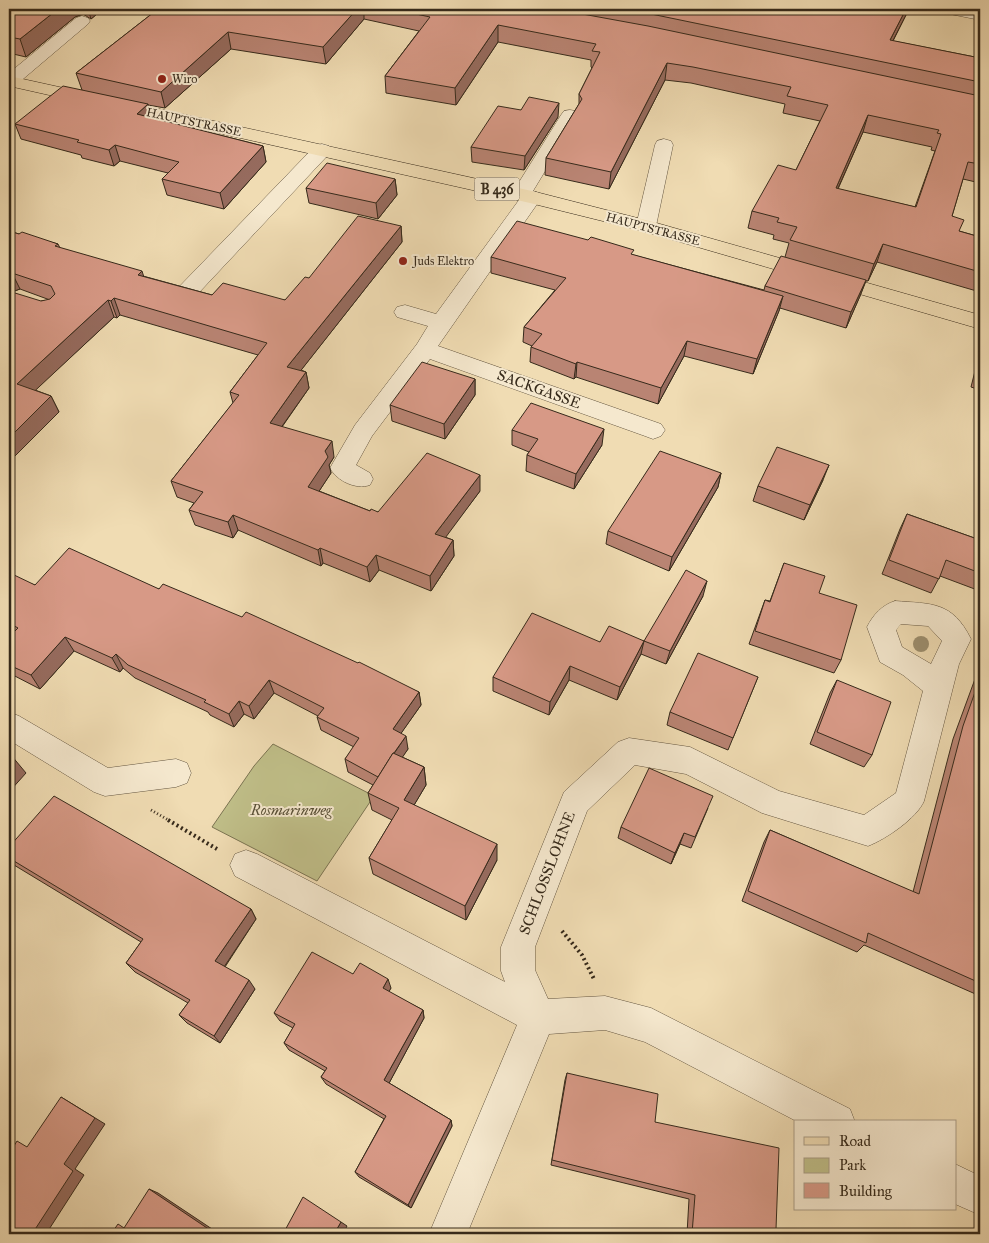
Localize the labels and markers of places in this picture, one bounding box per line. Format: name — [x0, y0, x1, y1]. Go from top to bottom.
place label: Wiro — [172, 72, 197, 86]
marker: Wiro — [156, 73, 168, 85]
place label: Juds Elektro — [411, 254, 474, 269]
marker: Juds Elektro — [397, 255, 409, 267]

